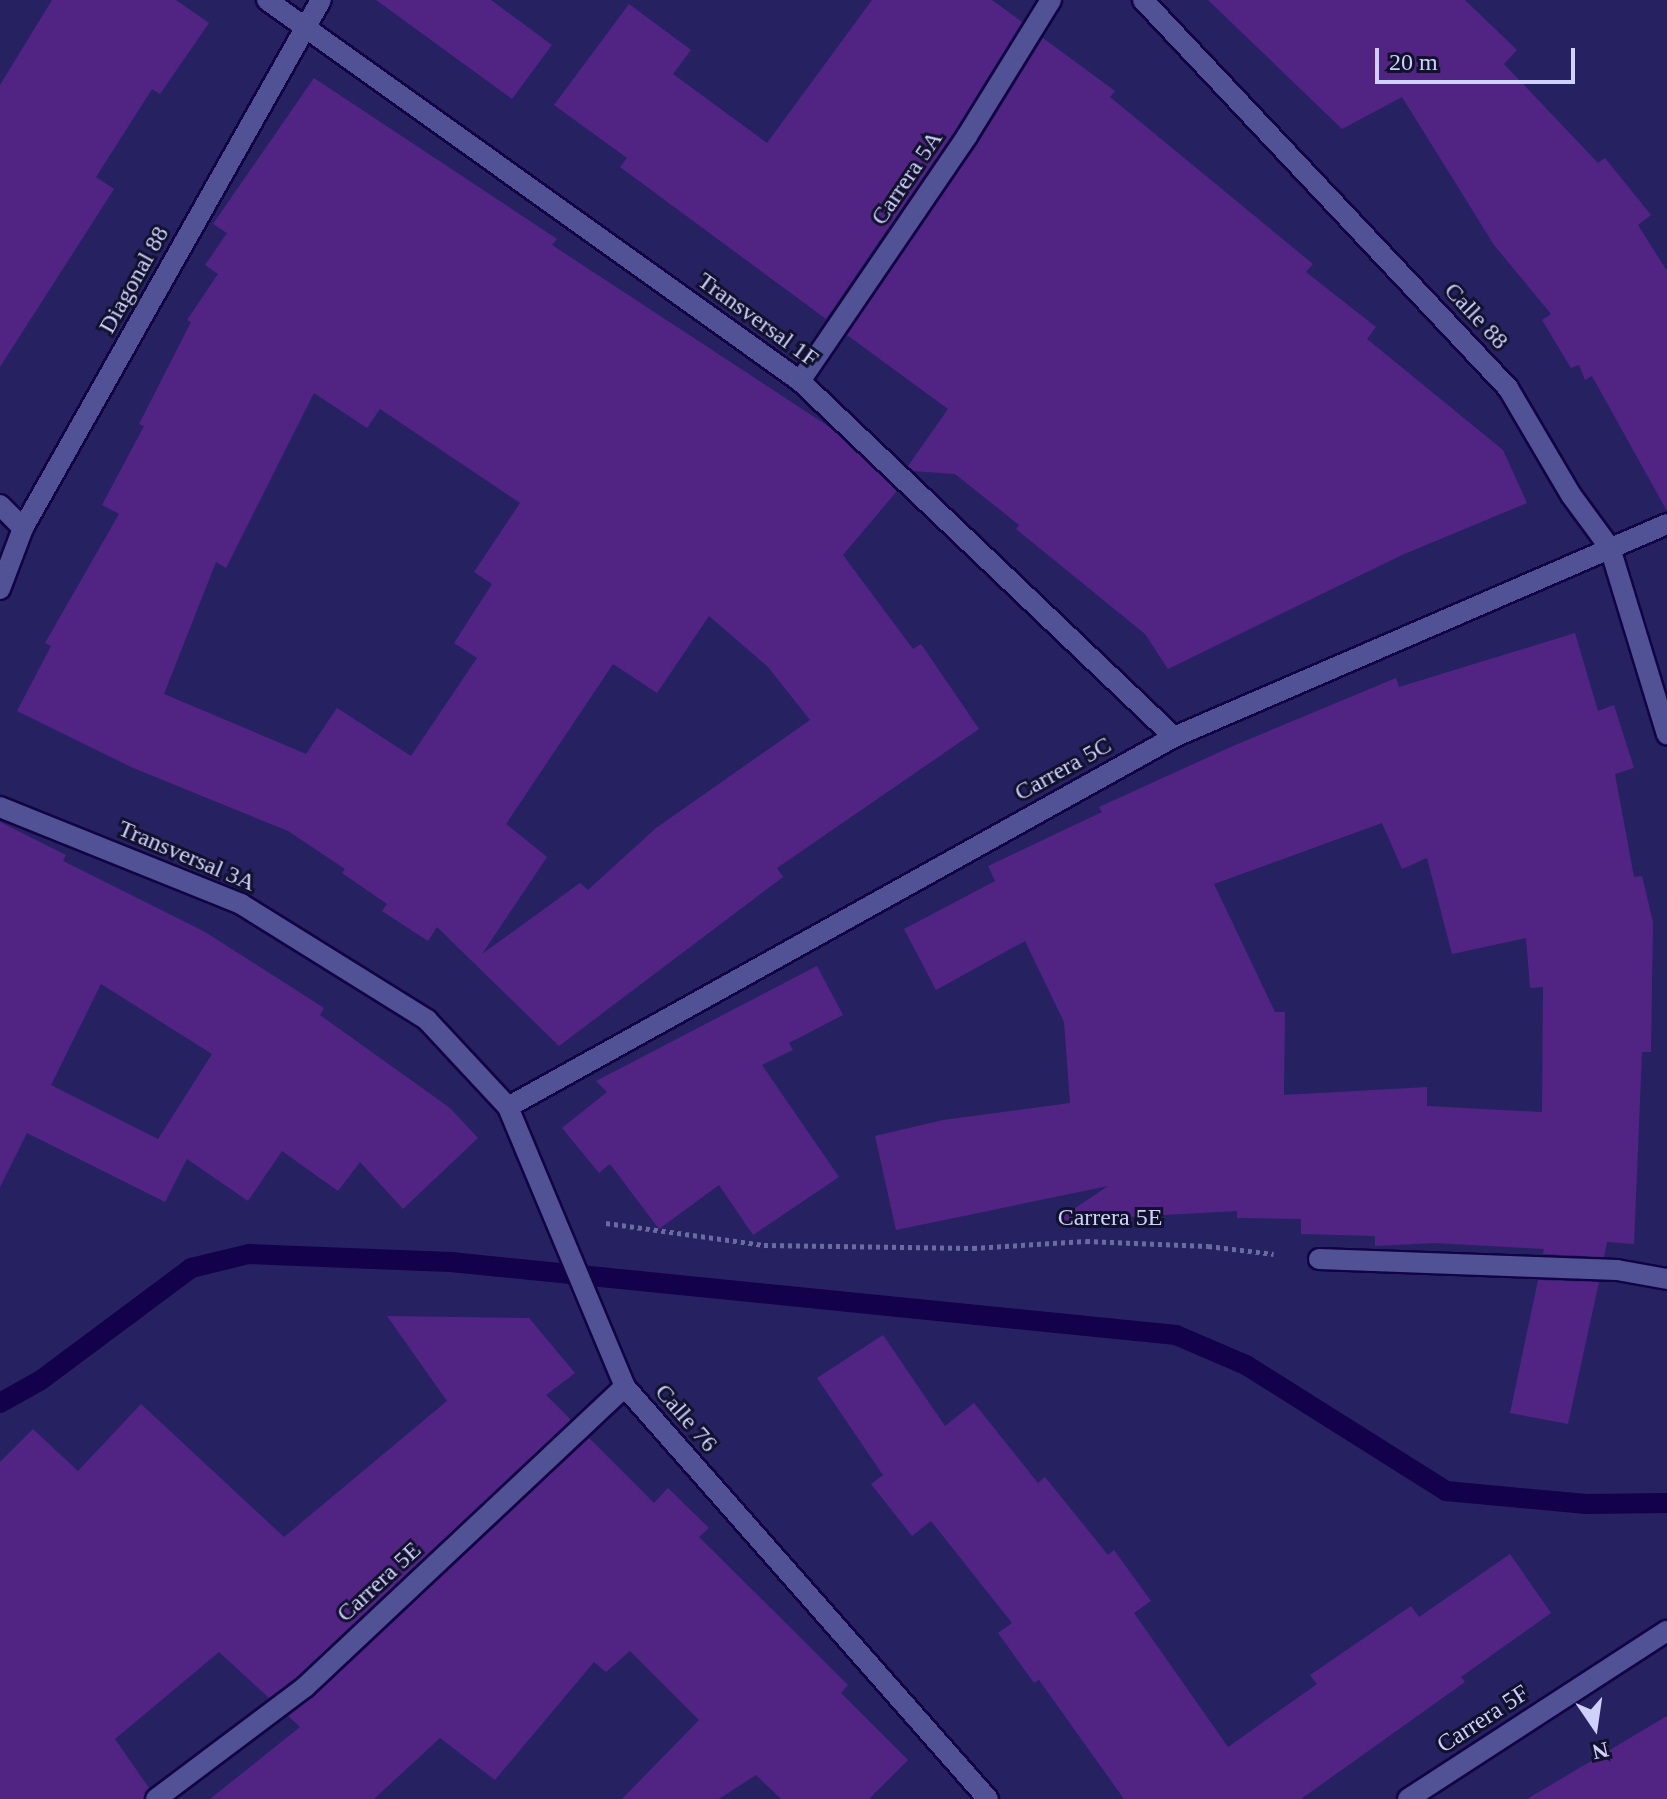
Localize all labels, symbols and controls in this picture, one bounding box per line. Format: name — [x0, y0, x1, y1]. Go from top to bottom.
scale bar — [1379, 32, 1579, 82]
text: 20 m — [1389, 49, 1438, 75]
street label: Carrera 5A — [865, 125, 949, 231]
street label: Diagonal 88 — [93, 221, 175, 339]
street label: Transversal 1F — [692, 266, 824, 374]
street label: Calle 88 — [1438, 277, 1514, 355]
street label: Carrera 5C — [1010, 731, 1116, 807]
street label: Transversal 3A — [114, 814, 260, 898]
street label: Carrera 5E — [1058, 1204, 1162, 1232]
street label: Calle 76 — [649, 1378, 723, 1458]
street label: Carrera 5E — [331, 1536, 427, 1628]
street label: Carrera 5F — [1432, 1679, 1534, 1759]
north arrow — [1555, 1687, 1635, 1767]
text: N — [1590, 1737, 1611, 1765]

